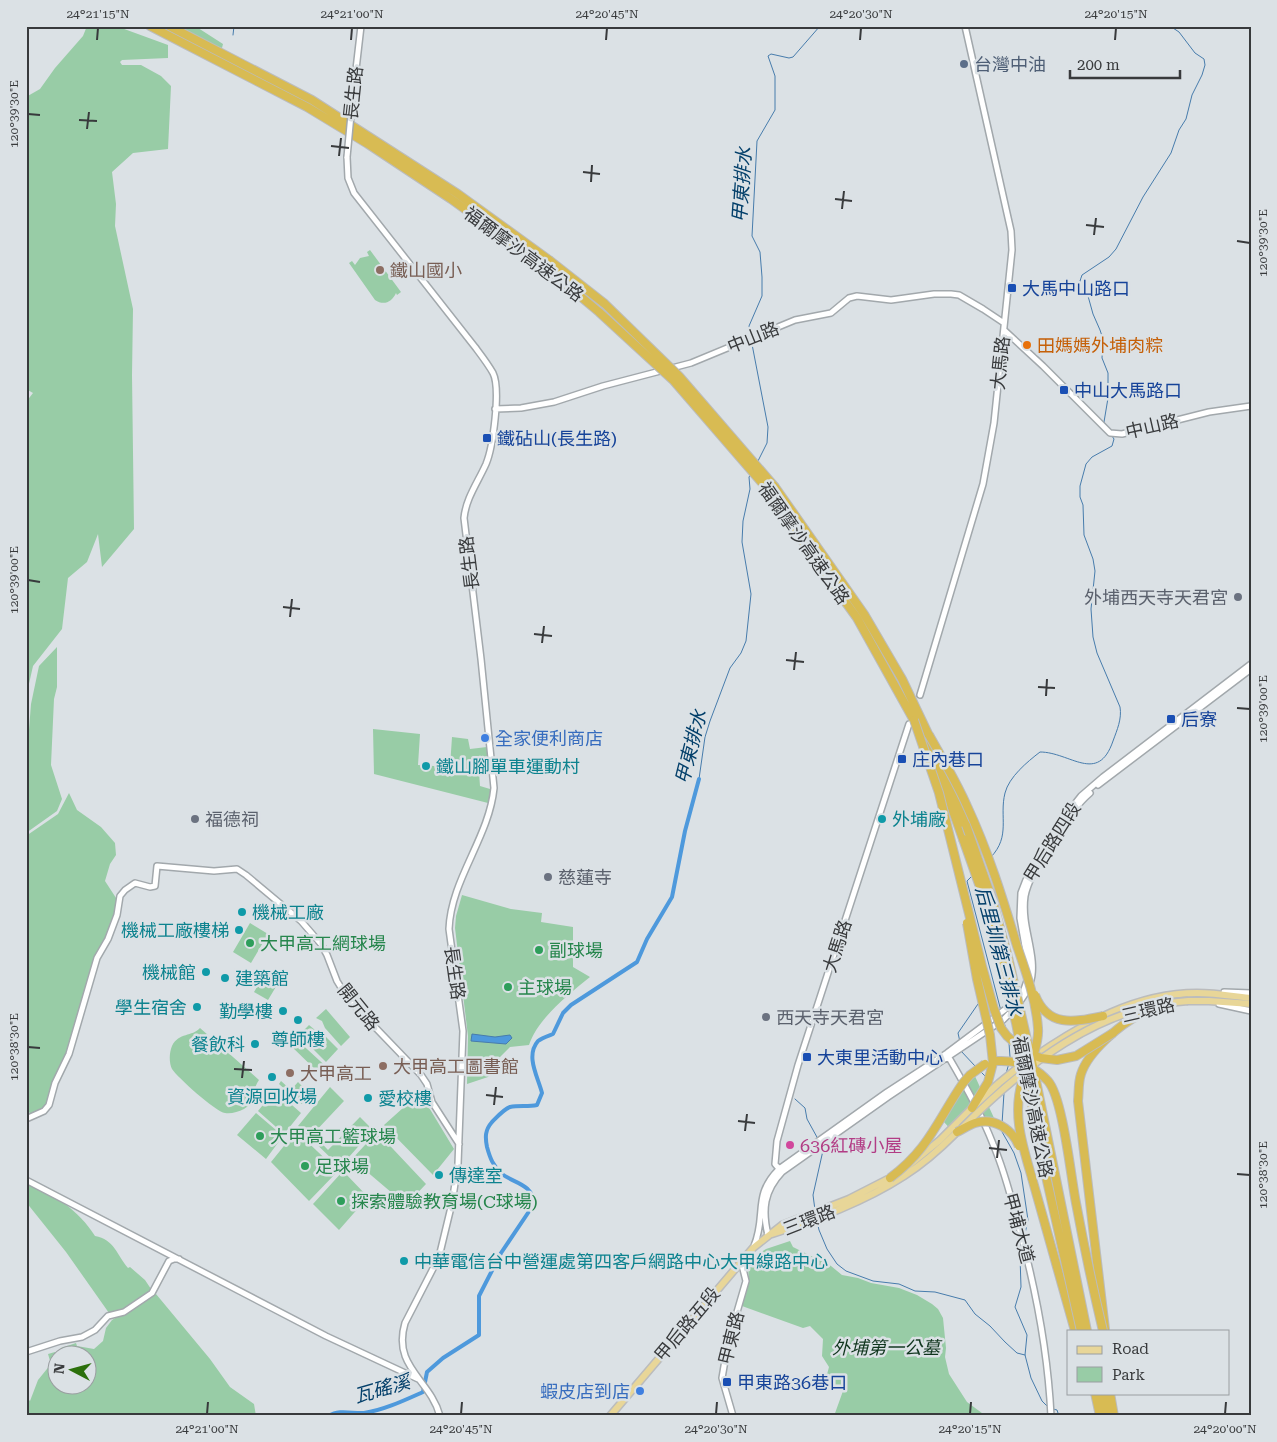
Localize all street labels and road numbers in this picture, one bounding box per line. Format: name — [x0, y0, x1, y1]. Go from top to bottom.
street label: 長生路 — [340, 65, 366, 121]
street label: 福爾摩沙高速公路 — [460, 202, 588, 306]
street label: 中山路 — [724, 317, 782, 357]
street label: 大馬路 — [987, 335, 1013, 391]
street label: 中山路 — [1123, 410, 1181, 442]
street label: 福爾摩沙高速公路 — [754, 478, 854, 608]
street label: 長生路 — [455, 535, 483, 591]
street label: 甲后路四段 — [1019, 798, 1085, 886]
street label: 大馬路 — [819, 917, 855, 975]
street label: 長生路 — [441, 945, 469, 1001]
street label: 開元路 — [334, 979, 384, 1035]
street label: 三環路 — [1119, 994, 1177, 1026]
street label: 福爾摩沙高速公路 — [1009, 1034, 1057, 1180]
street label: 甲埔大道 — [1000, 1191, 1038, 1265]
street label: 三環路 — [780, 1201, 838, 1239]
street label: 甲后路五段 — [650, 1283, 724, 1365]
street label: 甲東路 — [714, 1309, 748, 1367]

